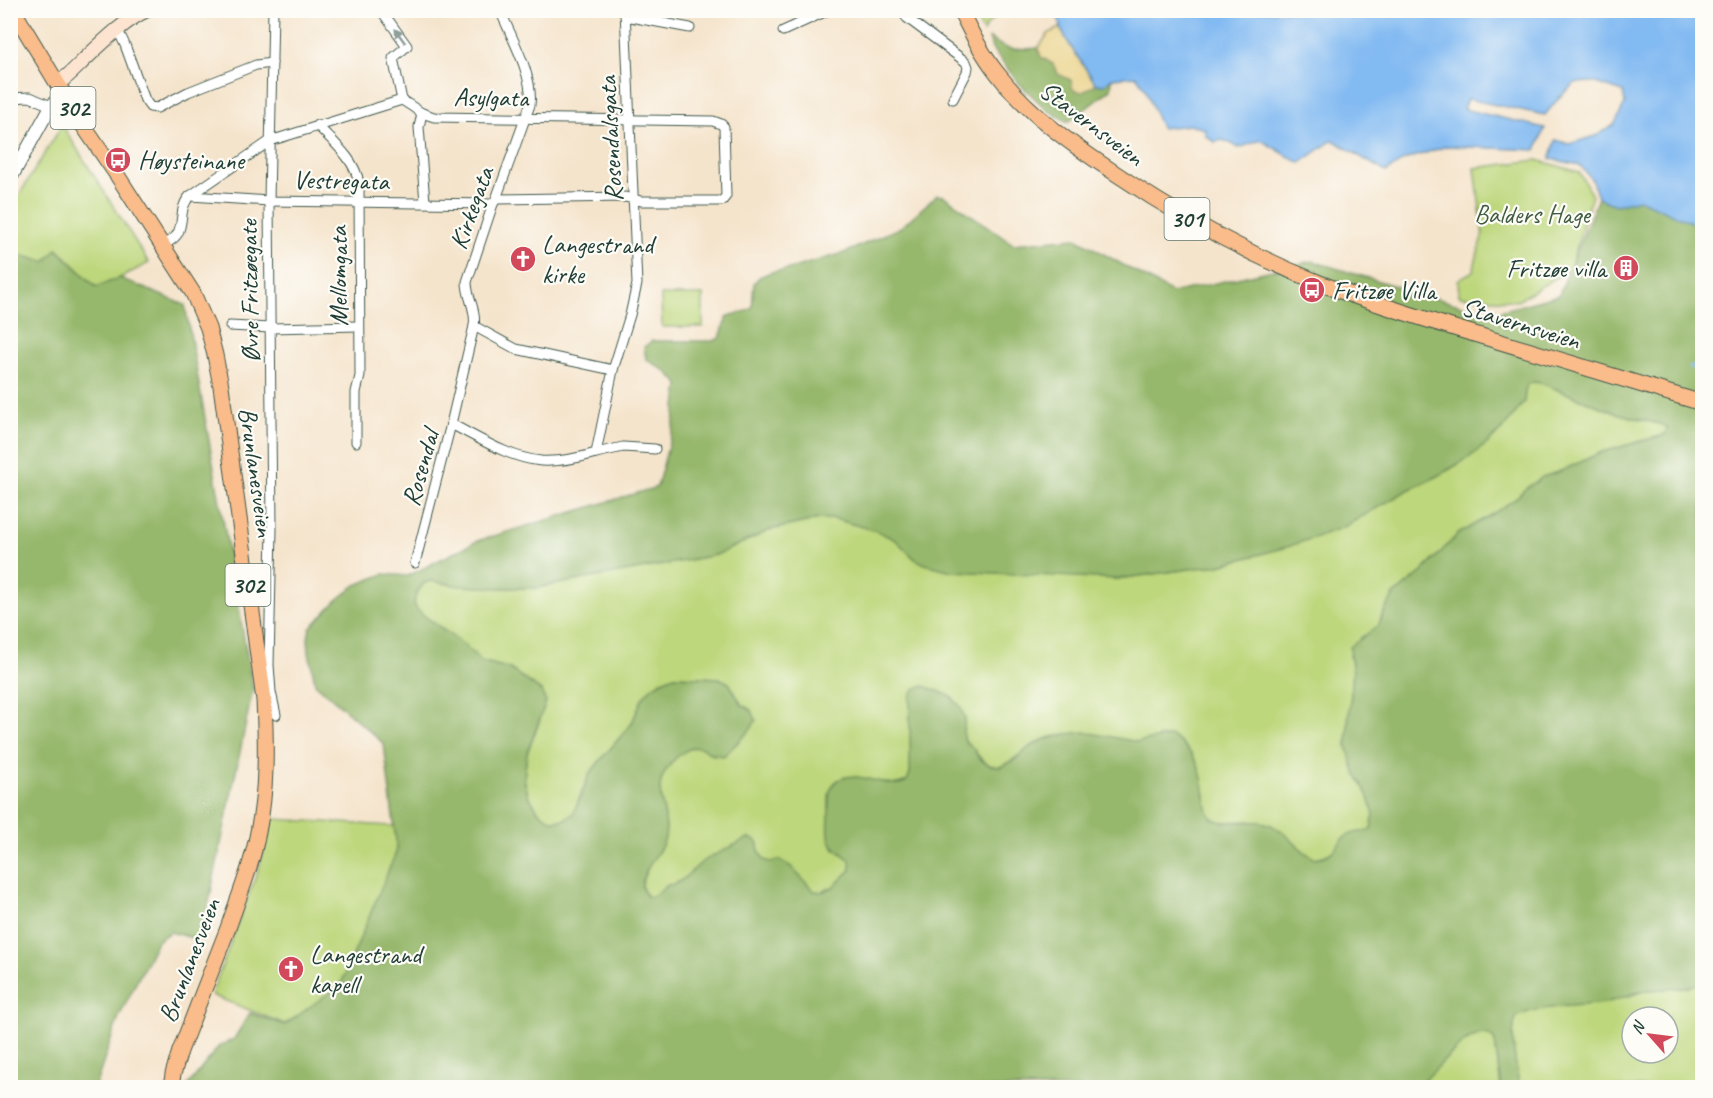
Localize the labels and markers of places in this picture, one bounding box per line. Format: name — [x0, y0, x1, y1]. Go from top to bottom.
place label: Høysteinane — [138, 144, 247, 177]
bus stop icon: Høysteinane — [103, 145, 133, 175]
place label: Langestrand kirke — [542, 228, 657, 291]
church icon: Langestrand kirke — [508, 244, 538, 274]
place label: Fritzøe villa — [1506, 252, 1608, 285]
building icon: Fritzøe villa — [1611, 253, 1641, 283]
place label: Fritzøe Villa — [1332, 274, 1438, 307]
bus stop icon: Fritzøe Villa — [1297, 275, 1327, 305]
place label: Langestrand kapell — [310, 938, 425, 1001]
church icon: Langestrand kapell — [276, 954, 306, 984]

